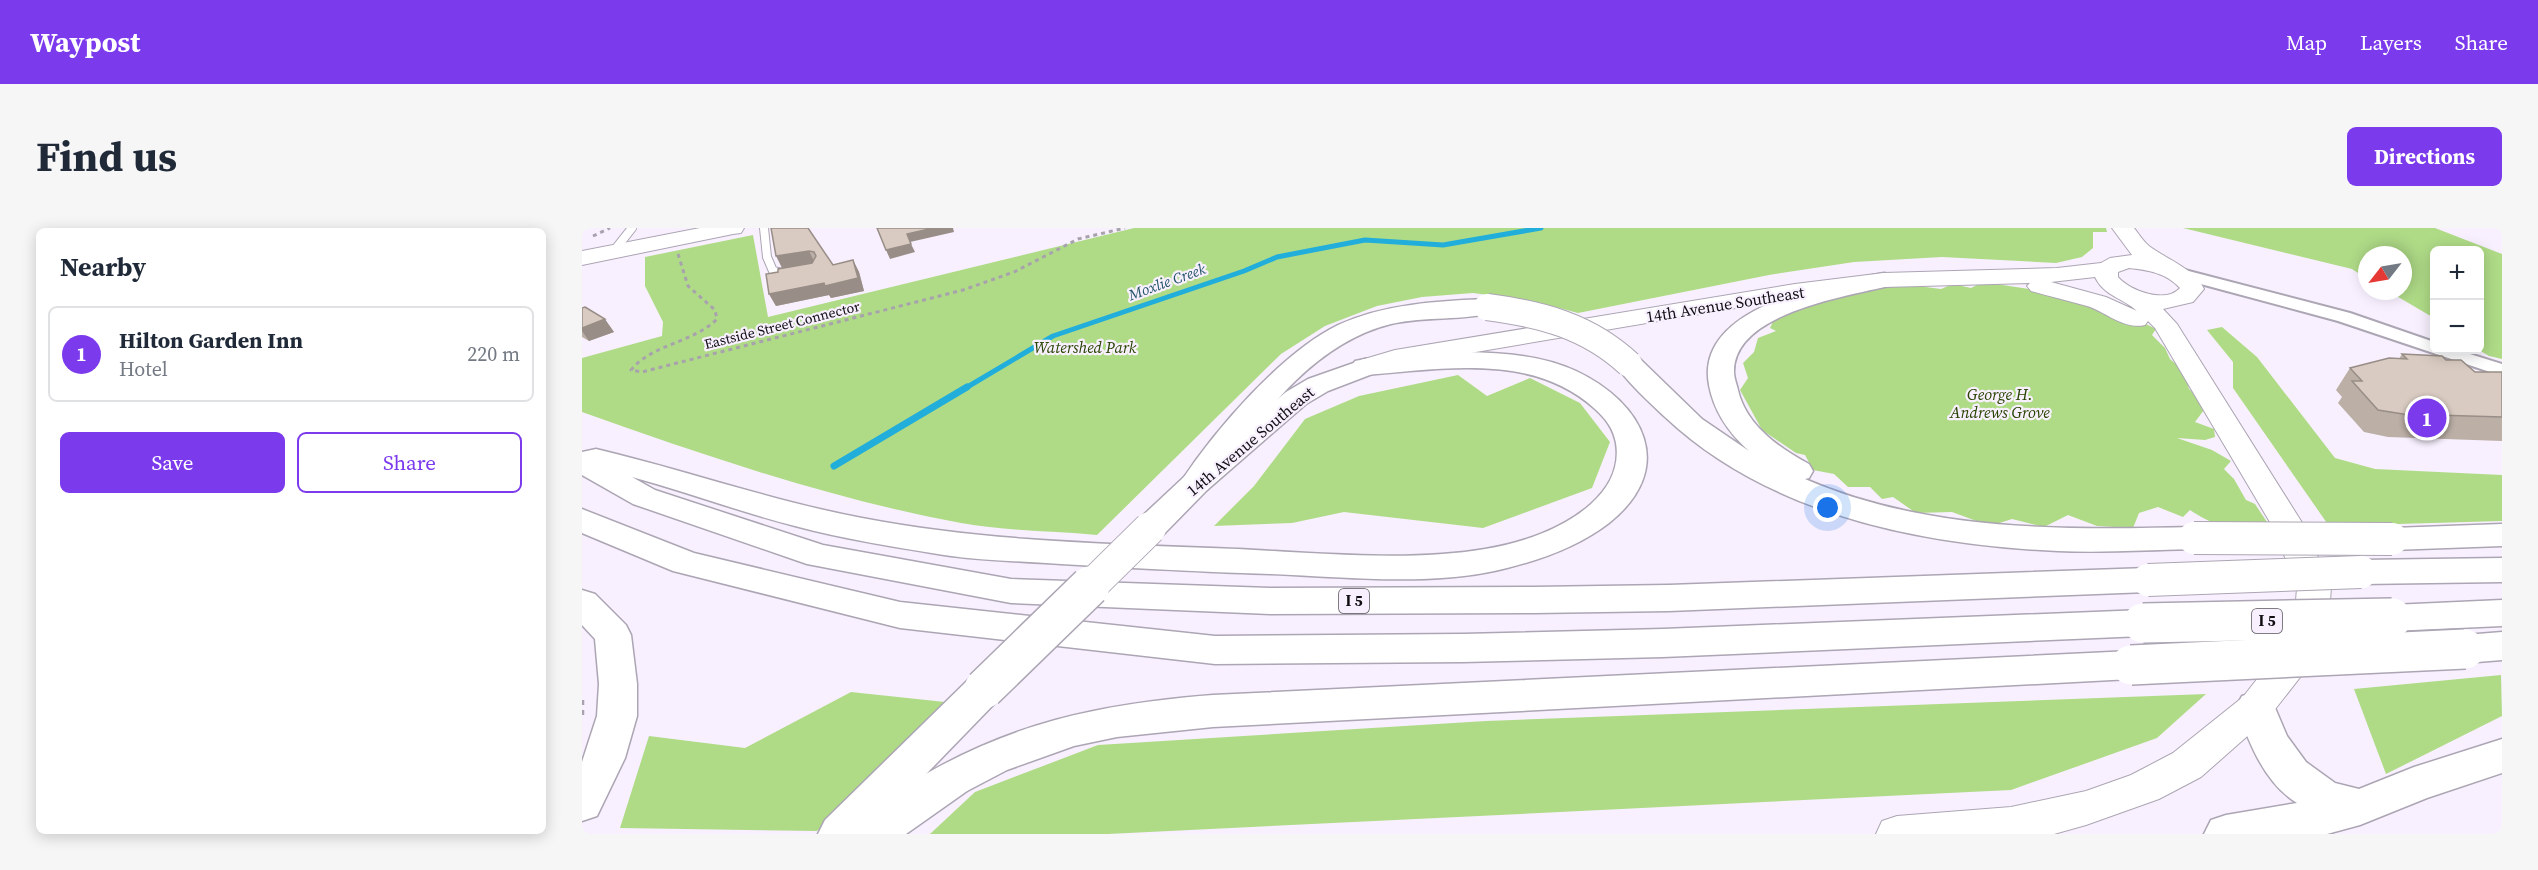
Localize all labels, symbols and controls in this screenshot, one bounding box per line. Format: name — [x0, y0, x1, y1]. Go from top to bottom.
text: Waypost — [30, 23, 140, 61]
text: Map — [2286, 28, 2327, 57]
text: Layers — [2360, 28, 2422, 57]
text: Share — [2455, 28, 2508, 57]
text: Find us — [36, 127, 177, 185]
button: Directions — [2347, 127, 2502, 186]
north arrow — [2358, 246, 2412, 300]
map controls — [2430, 246, 2484, 354]
button: + — [2430, 246, 2484, 300]
text: Nearby — [60, 249, 146, 285]
water label: Moxlie Creek — [1124, 258, 1209, 306]
street label: 14th Avenue Southeast — [1644, 280, 1807, 327]
street label: Eastside Street Connector — [702, 296, 862, 354]
button: − — [2430, 300, 2484, 354]
text: Hilton Garden Inn — [119, 325, 303, 355]
park label: Watershed Park — [1034, 336, 1137, 358]
text: 1 — [76, 340, 87, 368]
text: 220 m — [467, 340, 520, 368]
text: Hotel — [119, 355, 168, 383]
street label: 14th Avenue Southeast — [1182, 381, 1319, 501]
park label: George H. Andrews Grove — [1949, 383, 2050, 423]
pin: 1 — [2408, 396, 2446, 441]
button: Save — [60, 432, 285, 493]
button: Share — [297, 432, 522, 493]
your location — [1813, 493, 1842, 522]
road number: I 5 — [1339, 589, 1369, 613]
road number: I 5 — [2252, 609, 2282, 633]

